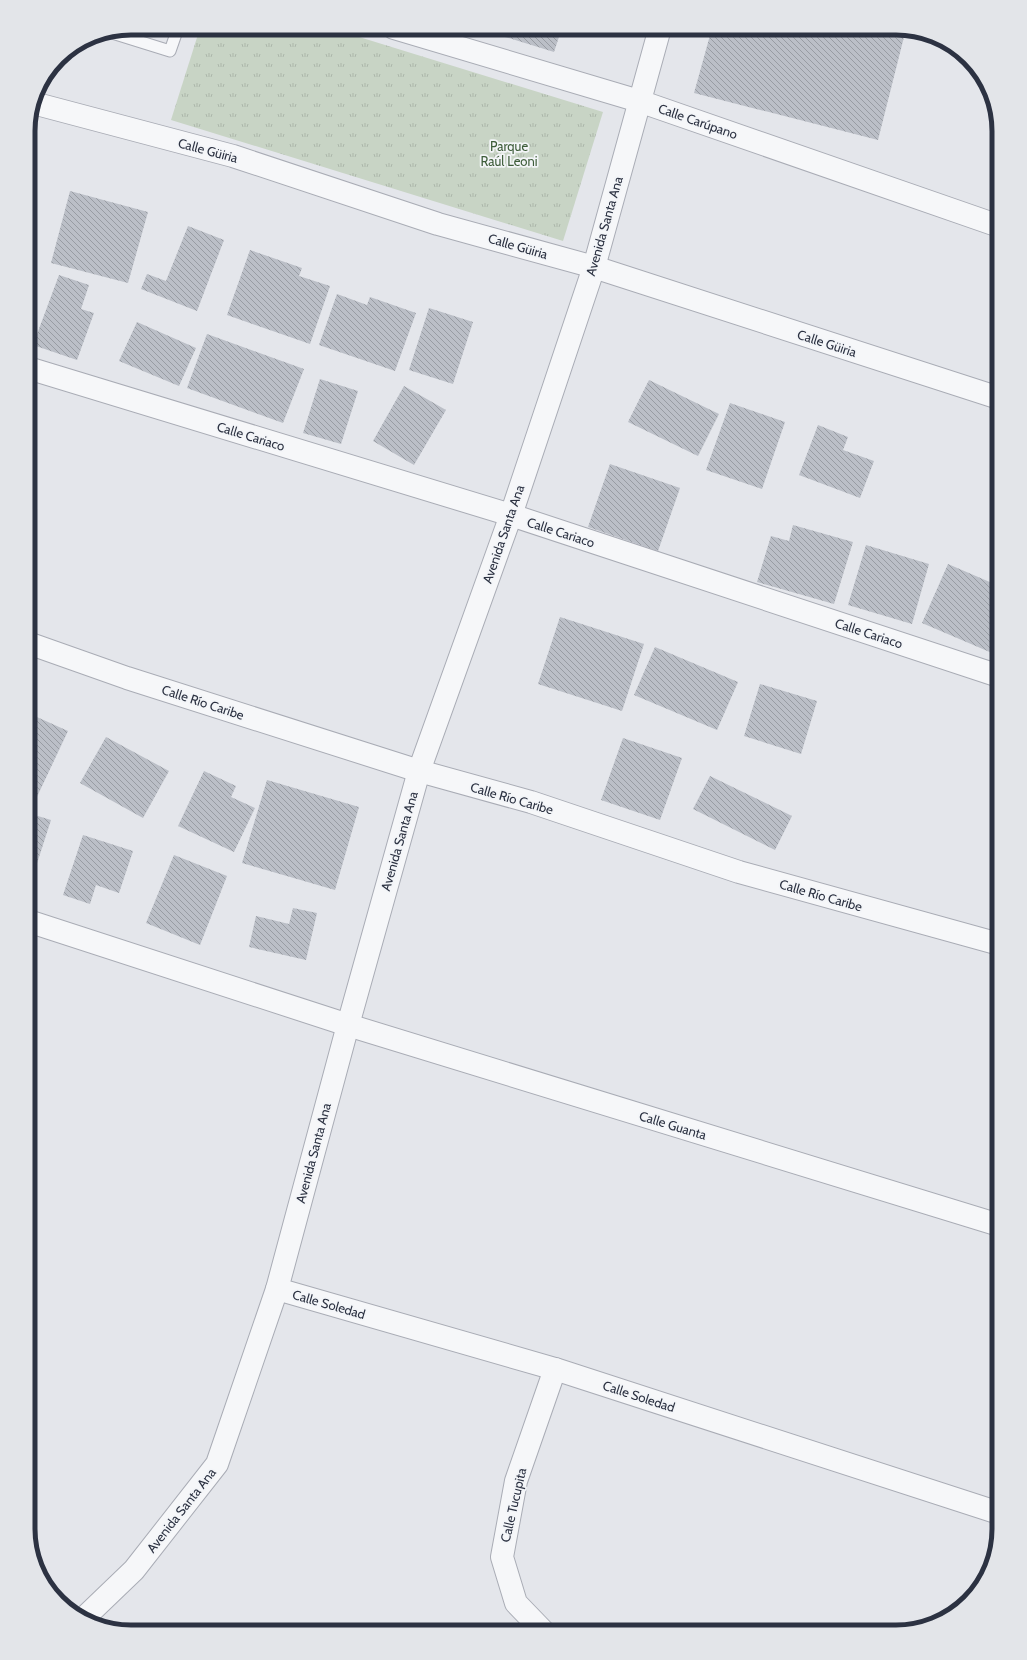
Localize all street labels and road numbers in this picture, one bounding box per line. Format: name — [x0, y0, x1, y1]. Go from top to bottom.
street label: Calle Carúpano — [656, 100, 740, 142]
street label: Calle Güiria — [176, 134, 240, 166]
street label: Avenida Santa Ana — [582, 174, 626, 278]
street label: Calle Güiria — [486, 230, 550, 262]
street label: Calle Güiria — [795, 326, 859, 360]
street label: Calle Cariaco — [215, 418, 287, 454]
street label: Avenida Santa Ana — [479, 482, 528, 585]
street label: Calle Cariaco — [525, 514, 597, 550]
street label: Calle Cariaco — [833, 615, 905, 651]
street label: Calle Río Caribe — [160, 681, 246, 723]
street label: Calle Río Caribe — [469, 779, 556, 818]
street label: Avenida Santa Ana — [377, 789, 421, 893]
street label: Calle Río Caribe — [778, 876, 865, 915]
street label: Avenida Santa Ana — [292, 1100, 334, 1205]
street label: Calle Guanta — [637, 1107, 709, 1143]
street label: Calle Soledad — [291, 1286, 367, 1322]
street label: Calle Soledad — [601, 1377, 677, 1415]
street label: Avenida Santa Ana — [143, 1464, 219, 1555]
street label: Calle Tucupita — [497, 1466, 529, 1544]

